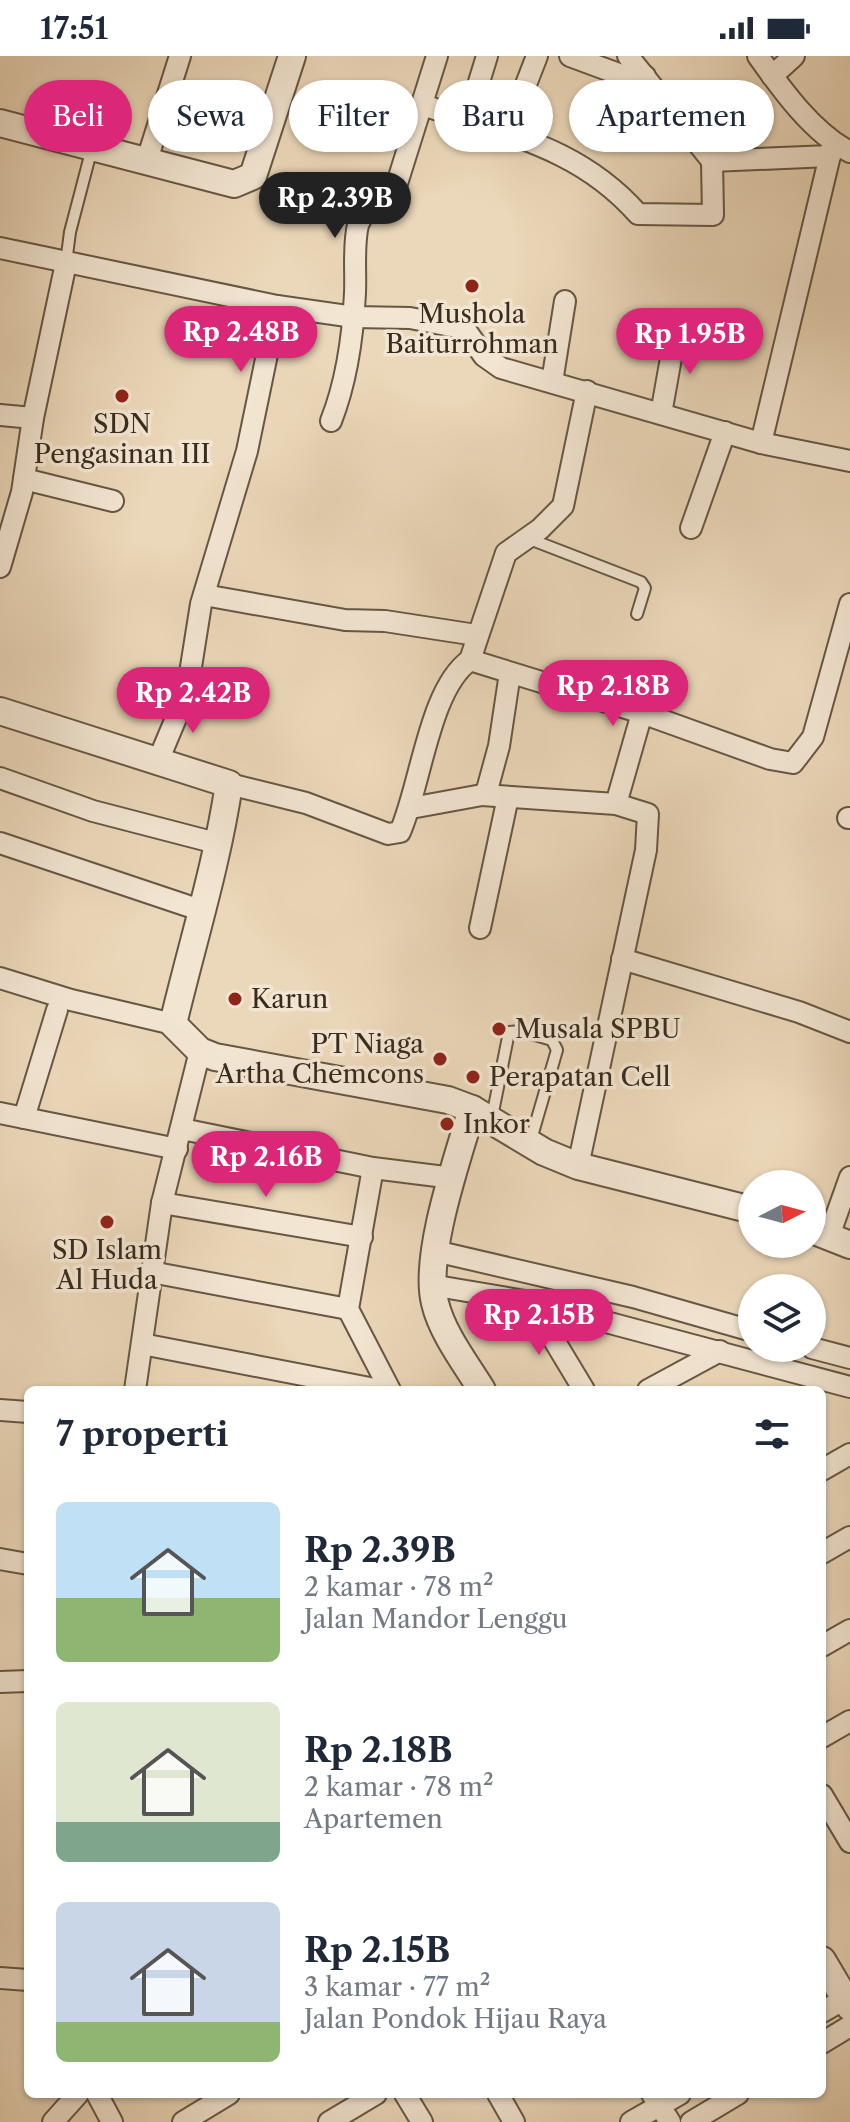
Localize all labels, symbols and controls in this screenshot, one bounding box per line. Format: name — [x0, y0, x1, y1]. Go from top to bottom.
text: 17:51 — [40, 10, 108, 47]
chip: Beli — [24, 80, 132, 152]
chip: Sewa — [148, 80, 273, 152]
chip: Filter — [289, 80, 418, 152]
chip: Baru — [434, 80, 553, 152]
chip: Apartemen — [569, 80, 774, 152]
pin: Rp 2.39B — [252, 172, 418, 240]
text: Rp 2.39B — [277, 182, 393, 214]
marker: Mushola Baiturrohman — [463, 277, 481, 295]
place label: Mushola Baiturrohman — [386, 298, 558, 360]
pin: Rp 2.48B — [158, 306, 324, 374]
pin: Rp 1.95B — [607, 308, 773, 376]
text: Rp 2.48B — [182, 316, 300, 348]
text: Rp 1.95B — [634, 318, 746, 350]
marker: SDN Pengasinan III — [113, 387, 131, 405]
place label: SDN Pengasinan III — [34, 408, 210, 470]
pin: Rp 2.18B — [530, 660, 696, 728]
pin: Rp 2.42B — [110, 667, 276, 735]
text: Rp 2.18B — [556, 670, 670, 702]
text: Rp 2.42B — [135, 677, 251, 709]
place label: Karun — [251, 983, 328, 1015]
marker: Karun — [226, 990, 244, 1008]
place label: Musala SPBU — [515, 1013, 681, 1045]
marker: Musala SPBU — [490, 1020, 508, 1038]
place label: PT Niaga Artha Chemcons — [215, 1028, 424, 1090]
marker: PT Niaga Artha Chemcons — [431, 1050, 449, 1068]
place label: Perapatan Cell — [489, 1061, 671, 1093]
marker: Perapatan Cell — [464, 1068, 482, 1086]
place label: Inkor — [463, 1108, 530, 1140]
marker: Inkor — [438, 1115, 456, 1133]
pin: Rp 2.16B — [183, 1131, 349, 1199]
text: Rp 2.16B — [209, 1141, 323, 1173]
north arrow — [738, 1170, 826, 1258]
map controls — [738, 1170, 826, 1362]
marker: SD Islam Al Huda — [98, 1213, 116, 1231]
place label: SD Islam Al Huda — [52, 1234, 162, 1296]
button: layers — [738, 1274, 826, 1362]
pin: Rp 2.15B — [456, 1289, 622, 1357]
text: Rp 2.15B — [483, 1299, 595, 1331]
icon: filters — [750, 1412, 794, 1456]
text: 7 properti — [56, 1413, 228, 1455]
text: Rp 2.39B — [304, 1529, 456, 1571]
icon: home — [120, 1534, 216, 1630]
text: 2 kamar · 78 m² — [304, 1571, 494, 1603]
text: Jalan Mandor Lenggu — [304, 1603, 568, 1635]
text: Rp 2.18B — [304, 1729, 452, 1771]
icon: home — [120, 1734, 216, 1830]
text: 2 kamar · 78 m² — [304, 1771, 494, 1803]
text: Apartemen — [304, 1803, 443, 1835]
text: Rp 2.15B — [304, 1929, 450, 1971]
icon: home — [120, 1934, 216, 2030]
text: 3 kamar · 77 m² — [304, 1971, 490, 2003]
text: Jalan Pondok Hijau Raya — [304, 2003, 607, 2035]

